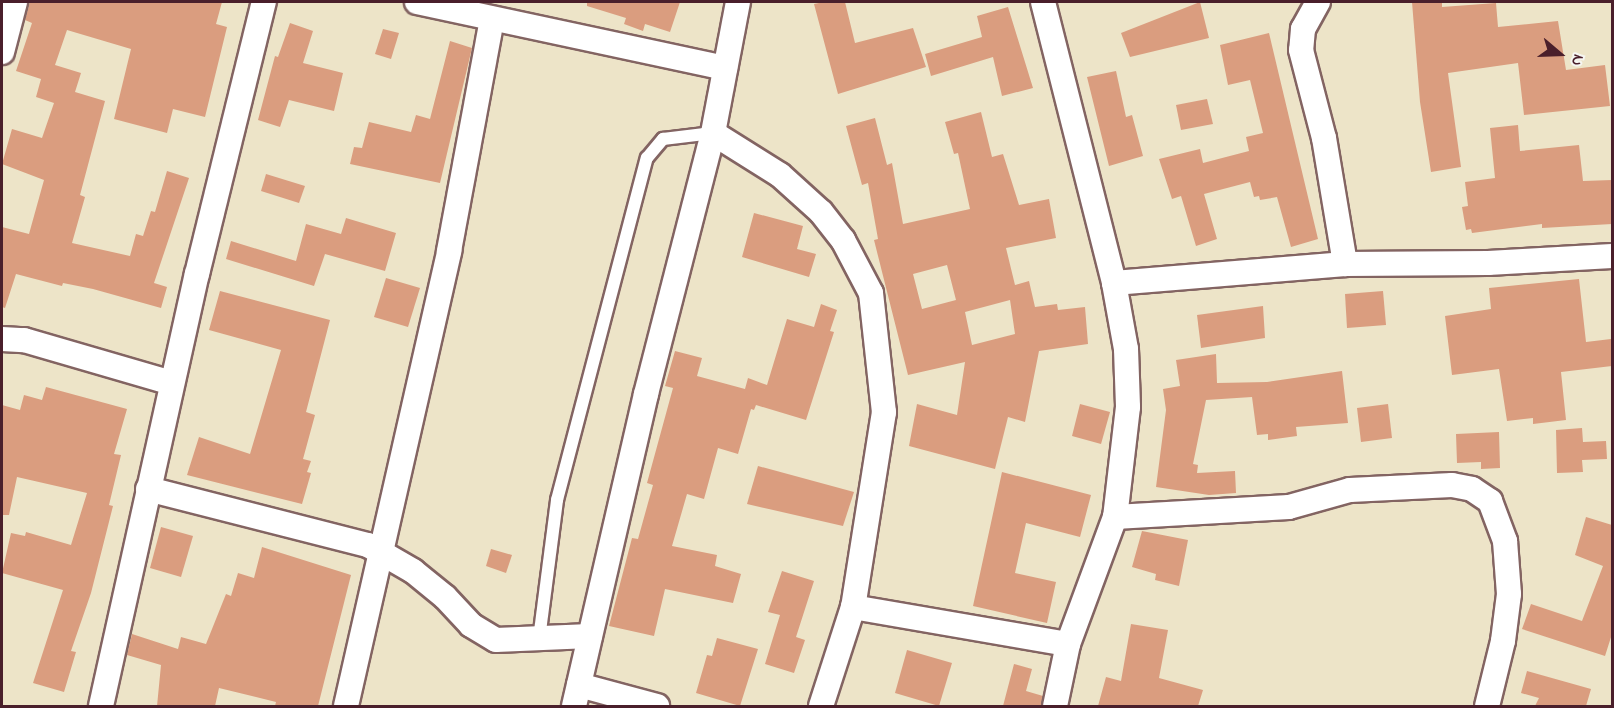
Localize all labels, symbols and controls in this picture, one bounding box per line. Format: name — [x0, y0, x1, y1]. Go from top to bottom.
north arrow — [1530, 24, 1590, 84]
text: N — [1564, 51, 1590, 69]

